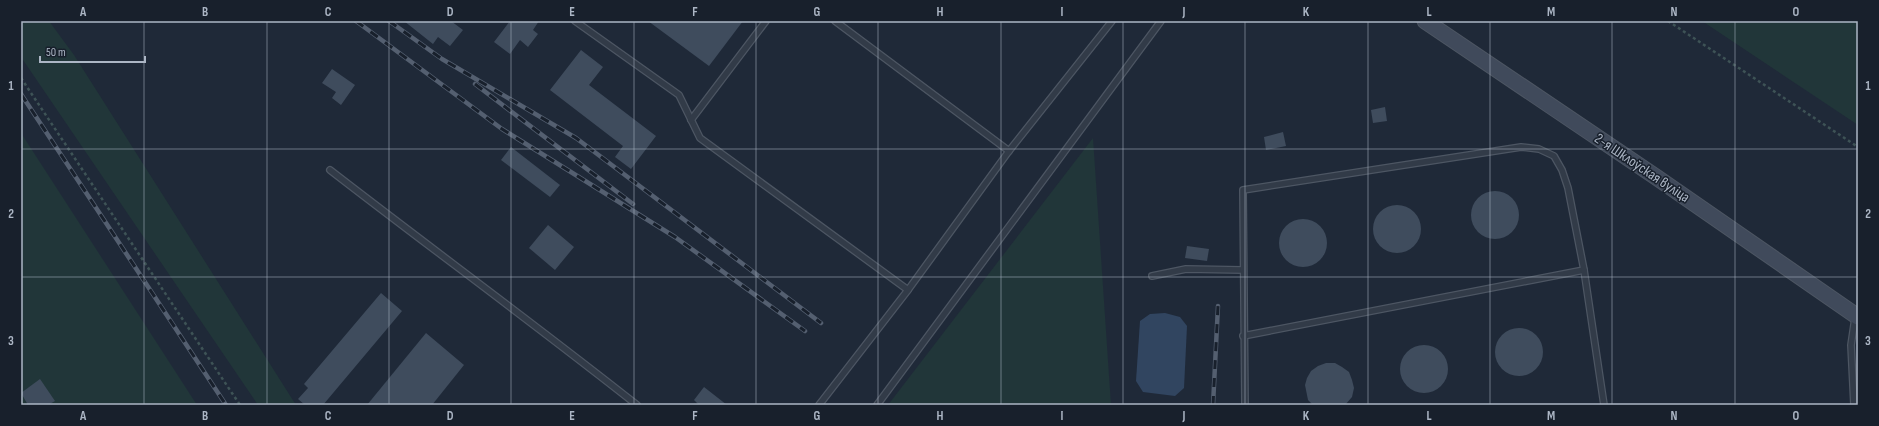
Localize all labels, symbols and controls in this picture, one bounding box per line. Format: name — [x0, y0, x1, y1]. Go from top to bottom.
text: A — [79, 4, 87, 20]
text: B — [202, 4, 208, 20]
text: C — [325, 4, 332, 20]
text: D — [447, 4, 454, 20]
text: E — [569, 4, 575, 20]
text: F — [692, 4, 698, 20]
text: G — [814, 4, 821, 20]
text: H — [937, 4, 944, 20]
text: I — [1061, 4, 1064, 20]
text: J — [1182, 4, 1186, 20]
text: K — [1303, 4, 1310, 20]
text: L — [1426, 4, 1432, 20]
text: M — [1547, 4, 1555, 20]
text: N — [1671, 4, 1678, 20]
text: O — [1793, 4, 1800, 20]
scale bar — [40, 38, 145, 64]
text: 50 m — [46, 45, 66, 60]
text: 1 — [8, 78, 14, 94]
text: 1 — [1865, 78, 1871, 94]
street label: 2-я Шклоўская вуліца — [1591, 129, 1693, 207]
text: 2 — [8, 206, 14, 222]
text: 2 — [1865, 206, 1871, 222]
text: 3 — [8, 333, 14, 349]
text: 3 — [1865, 333, 1871, 349]
text: A — [79, 408, 87, 424]
text: B — [202, 408, 208, 424]
text: C — [325, 408, 332, 424]
text: D — [447, 408, 454, 424]
text: E — [569, 408, 575, 424]
text: F — [692, 408, 698, 424]
text: G — [814, 408, 821, 424]
text: H — [937, 408, 944, 424]
text: I — [1061, 408, 1064, 424]
text: J — [1182, 408, 1186, 424]
text: K — [1303, 408, 1310, 424]
text: L — [1426, 408, 1432, 424]
text: M — [1547, 408, 1555, 424]
text: N — [1671, 408, 1678, 424]
text: O — [1793, 408, 1800, 424]

